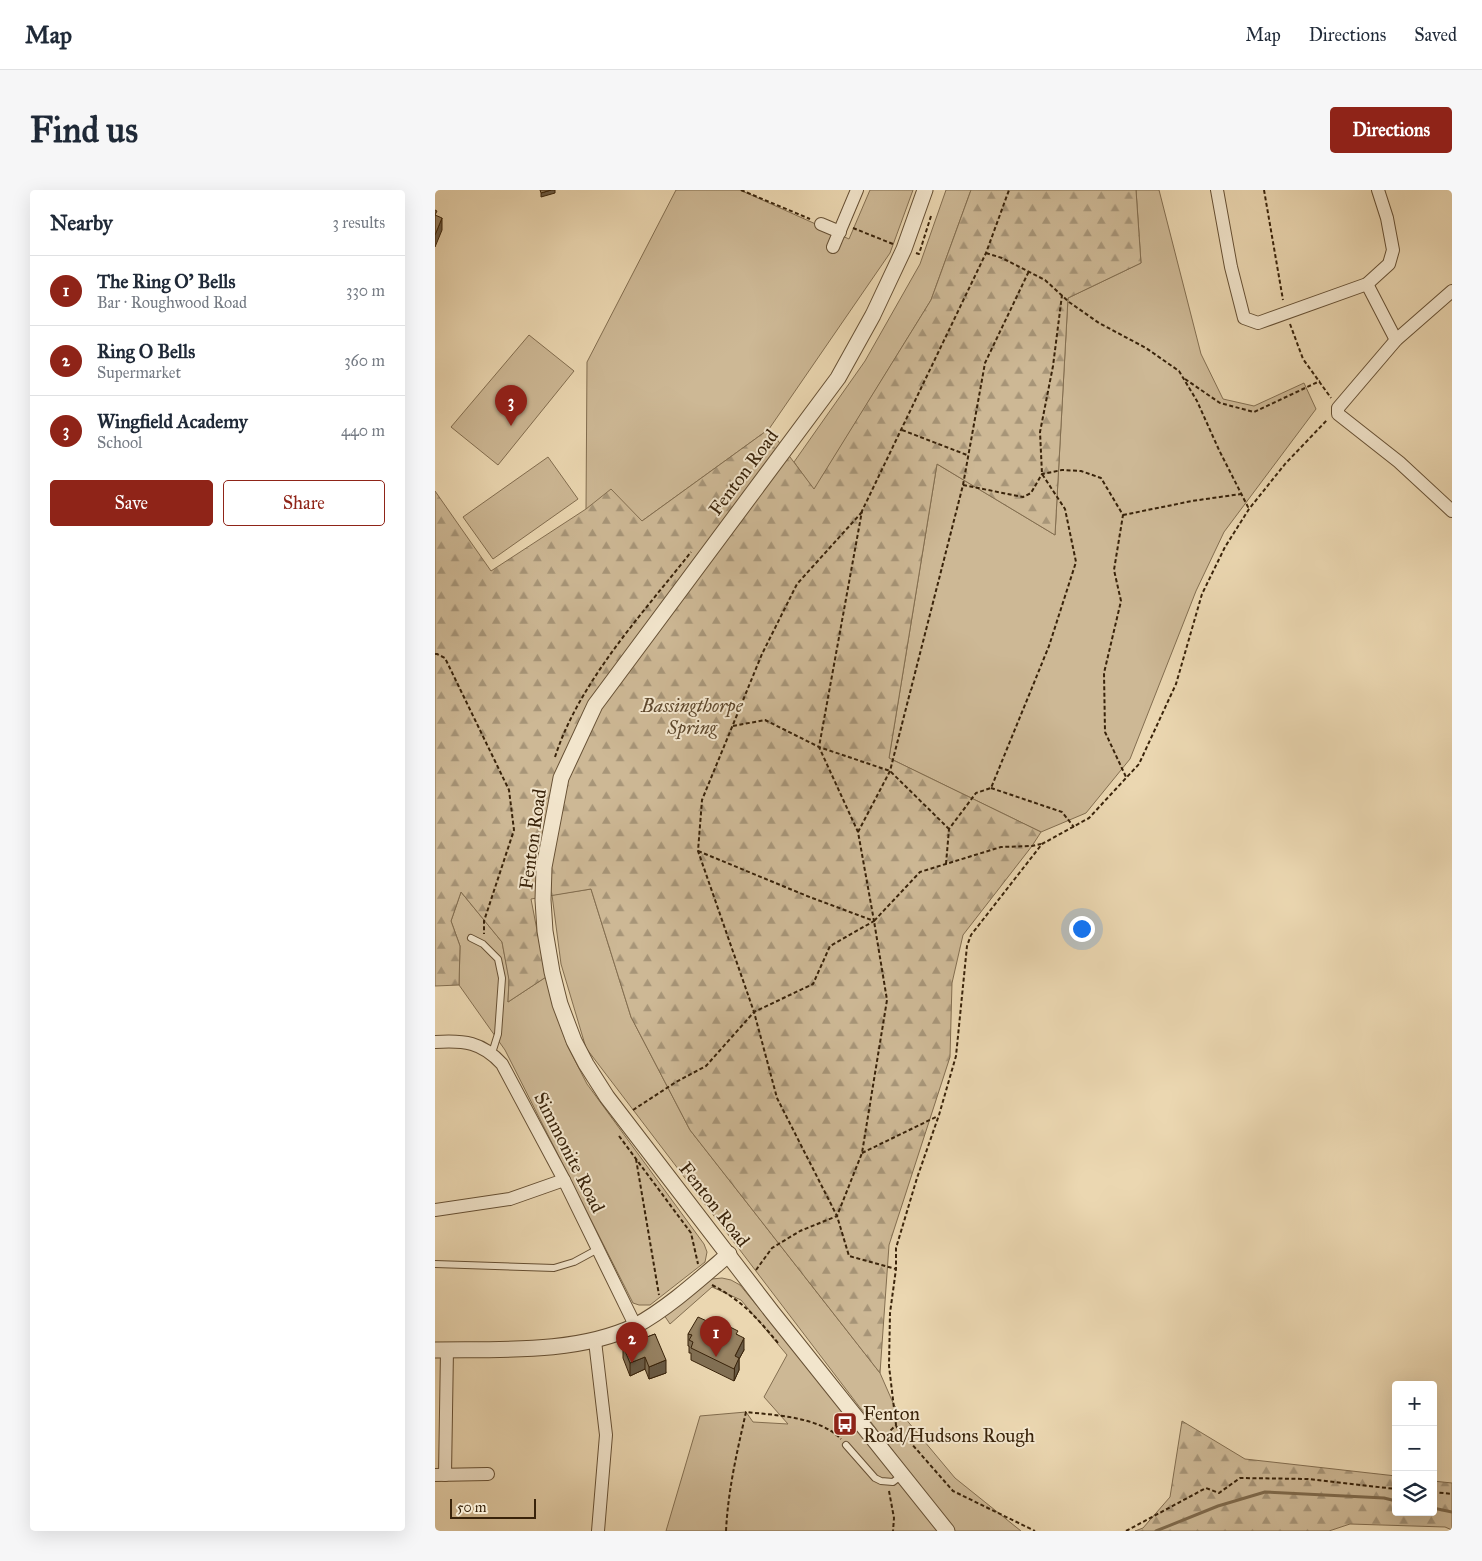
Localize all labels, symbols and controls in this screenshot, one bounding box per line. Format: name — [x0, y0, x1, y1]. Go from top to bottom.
text: Map — [25, 20, 72, 50]
text: Map — [1245, 24, 1281, 46]
text: Directions — [1309, 24, 1386, 46]
text: Saved — [1414, 24, 1457, 46]
button: Directions — [1330, 107, 1452, 153]
text: Find us — [30, 109, 138, 152]
text: Nearby — [50, 210, 113, 236]
text: 3 results — [332, 213, 385, 232]
text: The Ring O' Bells — [97, 270, 235, 293]
text: 1 — [63, 281, 69, 300]
text: 330 m — [346, 281, 385, 300]
text: Bar · Roughwood Road — [97, 293, 247, 312]
text: Ring O Bells — [97, 340, 195, 363]
text: 2 — [62, 351, 70, 370]
text: 360 m — [344, 351, 385, 370]
text: Supermarket — [97, 363, 181, 382]
pin: 3 — [495, 385, 527, 426]
text: Wingfield Academy — [97, 410, 248, 433]
text: 3 — [63, 421, 69, 440]
text: 440 m — [341, 421, 385, 440]
street label: Fenton Road — [704, 425, 783, 520]
text: School — [97, 433, 142, 452]
button: Save — [50, 480, 213, 526]
button: Share — [223, 480, 385, 526]
park label: Bassingthorpe Spring — [640, 694, 744, 740]
street label: Fenton Road — [514, 787, 551, 891]
your location — [1069, 916, 1095, 942]
street label: Simmonite Road — [529, 1088, 610, 1217]
street label: Fenton Road — [674, 1157, 755, 1252]
pin: 1 — [700, 1316, 732, 1357]
pin: 2 — [616, 1322, 648, 1363]
map controls — [1392, 1381, 1437, 1516]
button: + — [1392, 1381, 1437, 1426]
place label: Fenton Road/Hudsons Rough — [863, 1402, 1035, 1448]
bus stop icon: Fenton Road/Hudsons Rough — [832, 1411, 858, 1437]
button: − — [1392, 1426, 1437, 1471]
button: layers — [1392, 1471, 1437, 1516]
scale bar — [450, 1496, 536, 1519]
text: 50 m — [457, 1499, 486, 1516]

